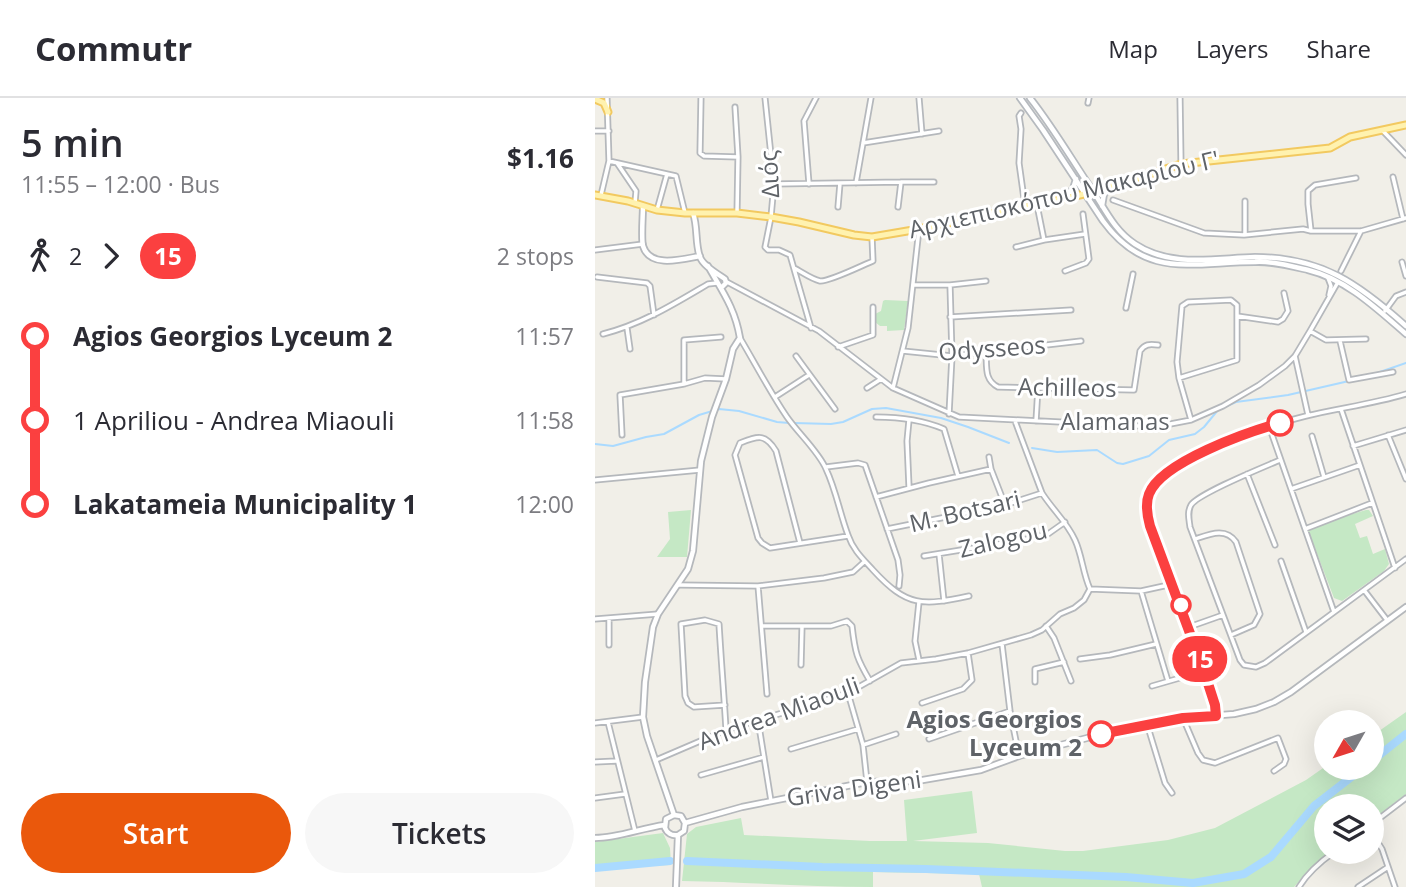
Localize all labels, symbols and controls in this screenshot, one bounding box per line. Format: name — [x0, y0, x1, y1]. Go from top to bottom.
text: Commutr — [35, 26, 192, 71]
text: Map — [1108, 32, 1158, 65]
text: Layers — [1196, 32, 1269, 65]
text: Share — [1307, 32, 1371, 65]
text: 5 min — [21, 116, 124, 168]
text: $1.16 — [507, 140, 574, 176]
street label: Αρχιεπισκόπου Μακαρίου Γ' — [905, 142, 1222, 245]
street label: Διός — [751, 149, 786, 199]
text: 11:55 – 12:00 · Bus — [21, 168, 220, 200]
icon: walk — [21, 237, 59, 275]
icon: forward — [92, 237, 130, 275]
text: 15 — [154, 239, 182, 272]
text: 2 — [69, 240, 82, 272]
text: 2 stops — [497, 240, 574, 272]
text: Agios Georgios Lyceum 2 — [73, 318, 392, 354]
text: 11:57 — [515, 320, 574, 352]
street label: Odysseos — [937, 327, 1047, 368]
street label: Achilleos — [1017, 369, 1117, 404]
text: 1 Apriliou - Andrea Miaouli — [73, 402, 395, 438]
text: 11:58 — [515, 404, 574, 436]
street label: Alamanas — [1060, 404, 1170, 437]
unlabelled marker — [1267, 410, 1293, 436]
street label: M. Botsari — [906, 482, 1024, 539]
text: Lakatameia Municipality 1 — [73, 486, 417, 522]
text: 12:00 — [515, 488, 574, 520]
street label: Zalogou — [955, 512, 1050, 565]
unlabelled marker — [1171, 595, 1191, 615]
line badge: 15 — [1169, 636, 1231, 682]
text: 15 — [1186, 642, 1214, 675]
street label: Andrea Miaouli — [693, 668, 864, 757]
place label: Agios Georgios Lyceum 2 — [907, 702, 1082, 763]
north arrow — [1314, 710, 1384, 780]
map controls — [1314, 710, 1384, 864]
marker: Agios Georgios Lyceum 2 — [1088, 721, 1114, 747]
street label: Griva Digeni — [784, 762, 923, 813]
button: Start — [21, 793, 291, 873]
button: Tickets — [305, 793, 574, 873]
button: layers — [1314, 794, 1384, 864]

